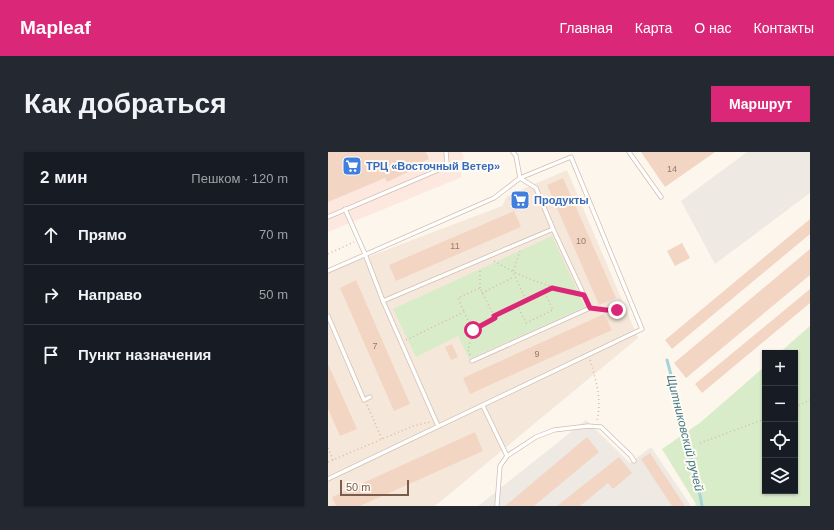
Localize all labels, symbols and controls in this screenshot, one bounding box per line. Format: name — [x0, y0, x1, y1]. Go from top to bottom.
text: Mapleaf — [20, 17, 91, 38]
text: Главная — [559, 20, 613, 36]
text: Карта — [635, 20, 672, 36]
text: О нас — [694, 20, 732, 36]
text: Контакты — [754, 20, 814, 36]
button: Маршрут — [711, 86, 810, 122]
text: Как добраться — [24, 88, 226, 119]
supermarket icon: ТРЦ «Восточный Ветер» — [341, 155, 363, 177]
place label: ТРЦ «Восточный Ветер» — [366, 160, 500, 172]
house number: 14 — [667, 164, 677, 174]
text: 2 мин — [40, 168, 87, 187]
text: Пешком · 120 m — [191, 171, 288, 186]
supermarket icon: Продукты — [509, 189, 531, 211]
place label: Продукты — [534, 194, 589, 206]
icon: ahead — [40, 224, 62, 246]
text: Прямо — [78, 226, 127, 243]
text: 70 m — [259, 227, 288, 242]
house number: 10 — [576, 236, 586, 246]
house number: 11 — [450, 241, 460, 251]
icon: right — [40, 284, 62, 306]
text: Направо — [78, 286, 142, 303]
text: 50 m — [259, 287, 288, 302]
route end — [608, 301, 626, 319]
route start — [464, 321, 482, 339]
house number: 7 — [372, 341, 378, 351]
icon: arrive — [40, 344, 62, 366]
text: Пункт назначения — [78, 346, 211, 363]
house number: 9 — [534, 349, 540, 359]
map controls — [762, 350, 798, 494]
button: + — [762, 350, 798, 386]
water label: Щитниковский ручей — [664, 373, 706, 493]
button: − — [762, 386, 798, 422]
button: locate — [762, 422, 798, 458]
button: layers — [762, 458, 798, 494]
scale bar — [340, 478, 409, 497]
text: 50 m — [346, 481, 370, 493]

